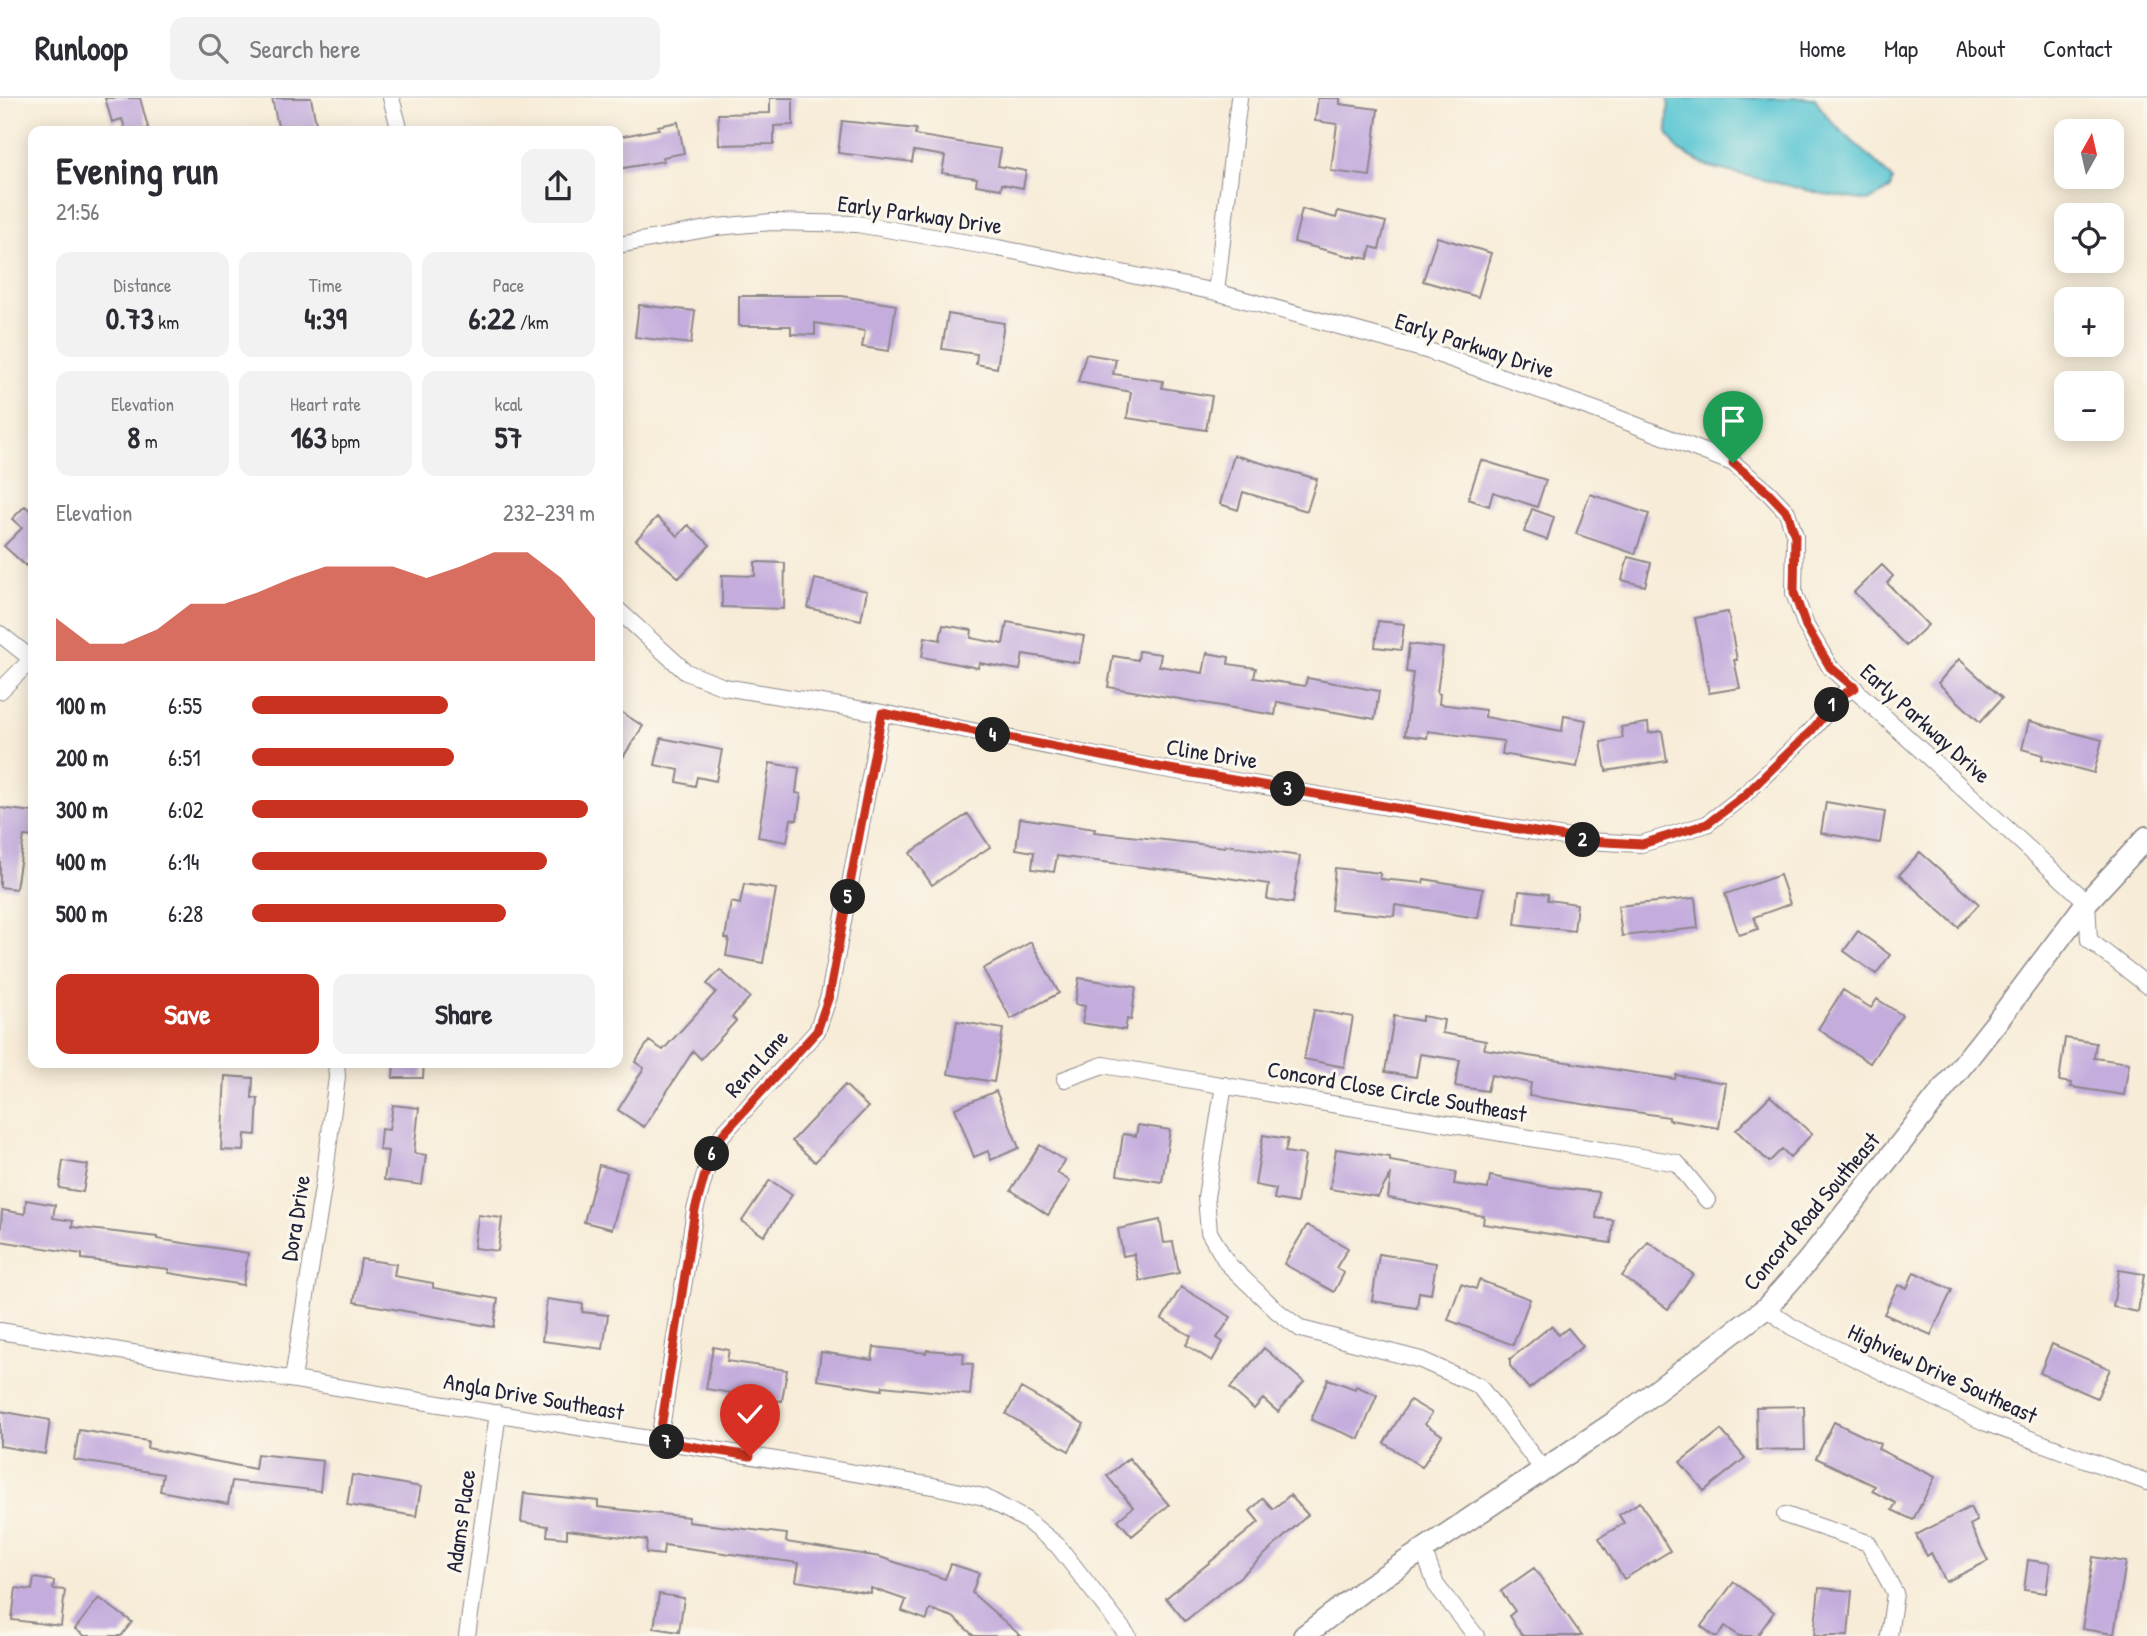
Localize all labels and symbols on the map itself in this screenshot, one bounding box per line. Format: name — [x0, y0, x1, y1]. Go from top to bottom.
north arrow — [2054, 119, 2124, 189]
street label: Early Parkway Drive — [836, 187, 1004, 241]
street label: Early Parkway Drive — [1391, 305, 1559, 385]
pin — [1703, 391, 1763, 463]
street label: Early Parkway Drive — [1854, 656, 1998, 790]
pin: 1 — [1814, 688, 1850, 722]
pin: 4 — [976, 718, 1010, 752]
street label: Cline Drive — [1164, 730, 1260, 776]
pin: 3 — [1270, 772, 1306, 806]
pin: 2 — [1566, 822, 1600, 858]
pin: 5 — [830, 880, 866, 914]
street label: Rena Lane — [717, 1022, 795, 1104]
street label: Concord Close Circle Southeast — [1265, 1053, 1530, 1129]
street label: Concord Road Southeast — [1735, 1124, 1887, 1297]
pin: 6 — [694, 1136, 730, 1172]
street label: Dora Drive — [273, 1173, 317, 1263]
street label: Highview Drive Southeast — [1843, 1316, 2044, 1431]
street label: Angla Drive Southeast — [441, 1365, 628, 1427]
pin — [720, 1384, 780, 1456]
pin: 7 — [650, 1424, 684, 1460]
street label: Adams Place — [437, 1468, 483, 1574]

